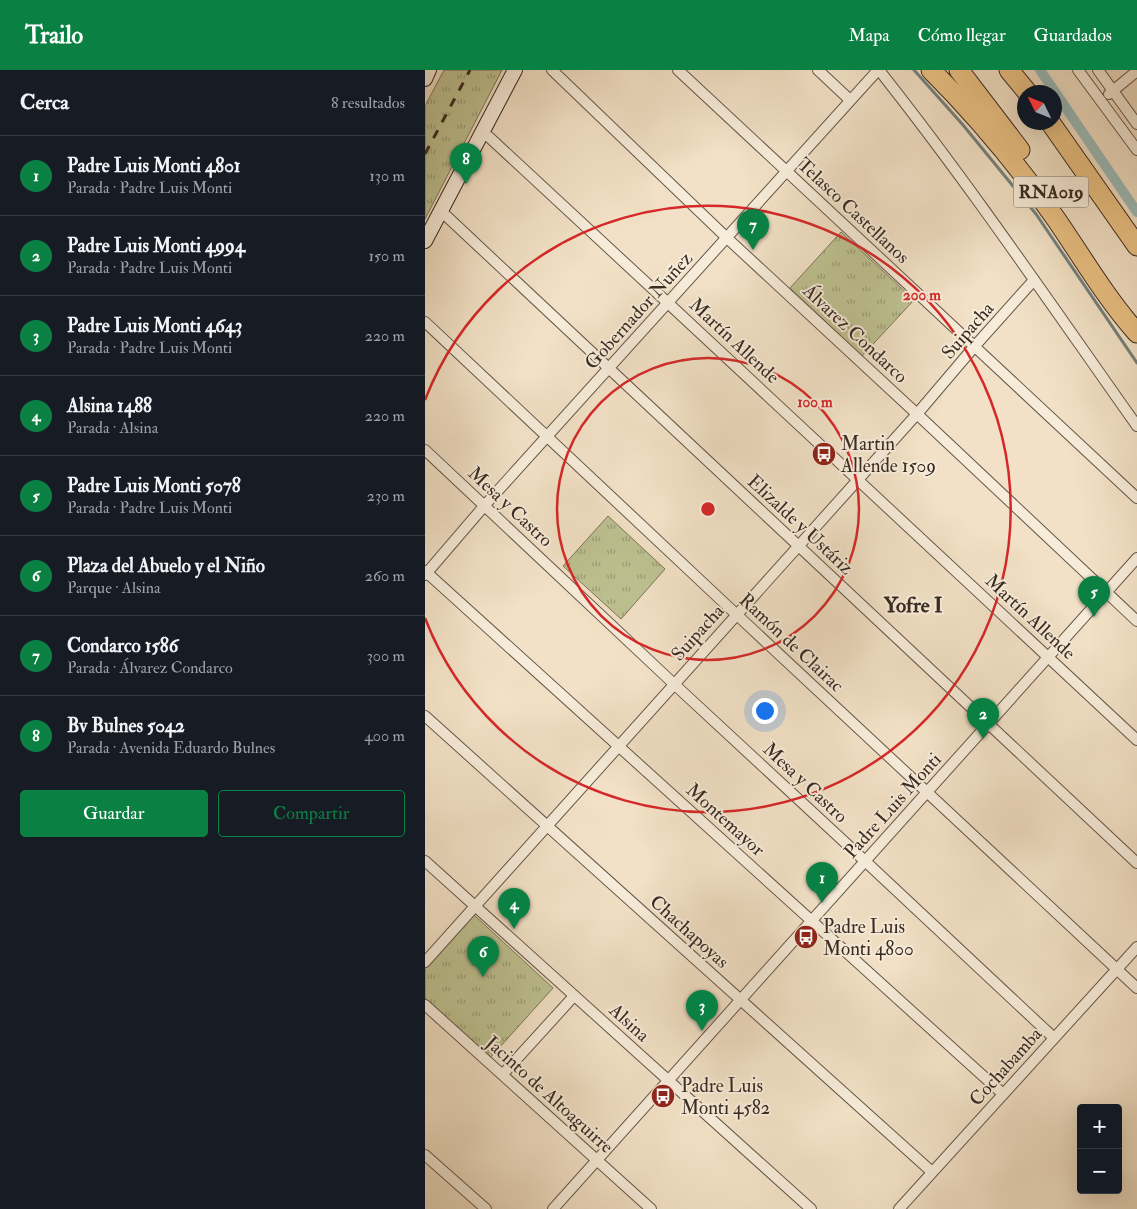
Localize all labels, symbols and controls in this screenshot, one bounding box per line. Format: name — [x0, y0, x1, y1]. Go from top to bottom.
text: Trailo — [25, 20, 83, 51]
text: Mapa — [849, 24, 890, 47]
text: Cómo llegar — [918, 24, 1006, 47]
text: Guardados — [1034, 24, 1112, 47]
north arrow — [1017, 85, 1062, 130]
text: Cerca — [20, 89, 69, 116]
text: 8 resultados — [331, 93, 405, 113]
pin: 8 — [450, 143, 482, 184]
street label: Telasco Castellanos — [792, 153, 914, 269]
text: Padre Luis Monti 4801 — [67, 154, 241, 178]
text: 1 — [33, 166, 39, 186]
text: 130 m — [369, 166, 405, 186]
road number: RNA019 — [1013, 176, 1089, 208]
text: Parada · Padre Luis Monti — [67, 178, 232, 198]
pin: 7 — [737, 209, 769, 250]
text: Padre Luis Monti 4994 — [67, 234, 245, 258]
text: 2 — [32, 246, 40, 266]
text: 150 m — [368, 246, 405, 266]
street label: Gobernador Nuñez — [580, 247, 698, 374]
text: Parada · Padre Luis Monti — [67, 258, 232, 278]
street label: Álvarez Condarco — [797, 277, 914, 388]
text: 200 m — [903, 286, 941, 305]
street label: Martín Allende — [684, 293, 785, 389]
street label: Suipacha — [936, 297, 1000, 365]
text: Padre Luis Monti 4643 — [67, 314, 242, 338]
text: 3 — [33, 326, 39, 346]
text: 220 m — [365, 326, 405, 346]
text: Parada · Padre Luis Monti — [67, 338, 232, 358]
text: 100 m — [797, 393, 833, 412]
text: Alsina 1488 — [67, 394, 152, 418]
text: 4 — [32, 406, 40, 426]
text: 220 m — [365, 406, 405, 426]
text: Parada · Alsina — [67, 418, 158, 438]
place label: Martin Allende 1509 — [840, 432, 936, 478]
bus stop icon: Martin Allende 1509 — [811, 441, 837, 467]
street label: Mesa y Castro — [463, 461, 558, 552]
street label: Elizalde y Ustáriz — [742, 469, 858, 580]
text: Padre Luis Monti 5078 — [67, 474, 241, 498]
text: 5 — [32, 486, 40, 506]
text: 230 m — [367, 486, 405, 506]
text: Parada · Padre Luis Monti — [67, 498, 232, 518]
centre of rings — [699, 500, 717, 518]
text: Plaza del Abuelo y el Niño — [67, 554, 265, 578]
text: 6 — [32, 566, 40, 586]
text: 260 m — [365, 566, 405, 586]
street label: Martín Allende — [980, 569, 1081, 665]
pin: 5 — [1078, 576, 1110, 617]
text: Parque · Alsina — [67, 578, 161, 598]
street label: Ramón de Clairac — [734, 588, 849, 698]
district label: Yofre I — [883, 592, 943, 619]
street label: Suipacha — [666, 599, 730, 667]
text: Condarco 1586 — [67, 634, 178, 658]
text: 7 — [32, 646, 40, 666]
text: 300 m — [367, 646, 405, 666]
text: Parada · Álvarez Condarco — [67, 658, 233, 678]
your location — [752, 698, 778, 724]
pin: 2 — [967, 698, 999, 739]
text: Bv Bulnes 5042 — [67, 714, 185, 738]
text: 8 — [32, 726, 40, 746]
text: 400 m — [364, 726, 405, 746]
street label: Mesa y Castro — [758, 737, 853, 828]
text: Parada · Avenida Eduardo Bulnes — [67, 738, 275, 758]
street label: Padre Luis Monti — [839, 748, 947, 864]
street label: Montemayor — [681, 778, 770, 861]
button: Guardar — [20, 790, 208, 837]
button: Compartir — [218, 790, 405, 837]
pin: 1 — [806, 862, 838, 903]
pin: 4 — [498, 888, 530, 929]
street label: Chachapoyas — [644, 890, 734, 974]
place label: Padre Luis Monti 4800 — [823, 915, 914, 961]
bus stop icon: Padre Luis Monti 4800 — [793, 924, 819, 950]
pin: 6 — [467, 936, 499, 977]
pin: 3 — [686, 990, 718, 1031]
street label: Alsina — [603, 998, 655, 1047]
street label: Cochabamba — [964, 1022, 1047, 1111]
street label: Jacinto de Altoaguirre — [479, 1030, 618, 1159]
place label: Padre Luis Monti 4582 — [681, 1074, 770, 1120]
bus stop icon: Padre Luis Monti 4582 — [650, 1083, 676, 1109]
map controls — [1077, 1104, 1122, 1194]
button: + — [1077, 1104, 1122, 1149]
button: − — [1077, 1149, 1122, 1194]

